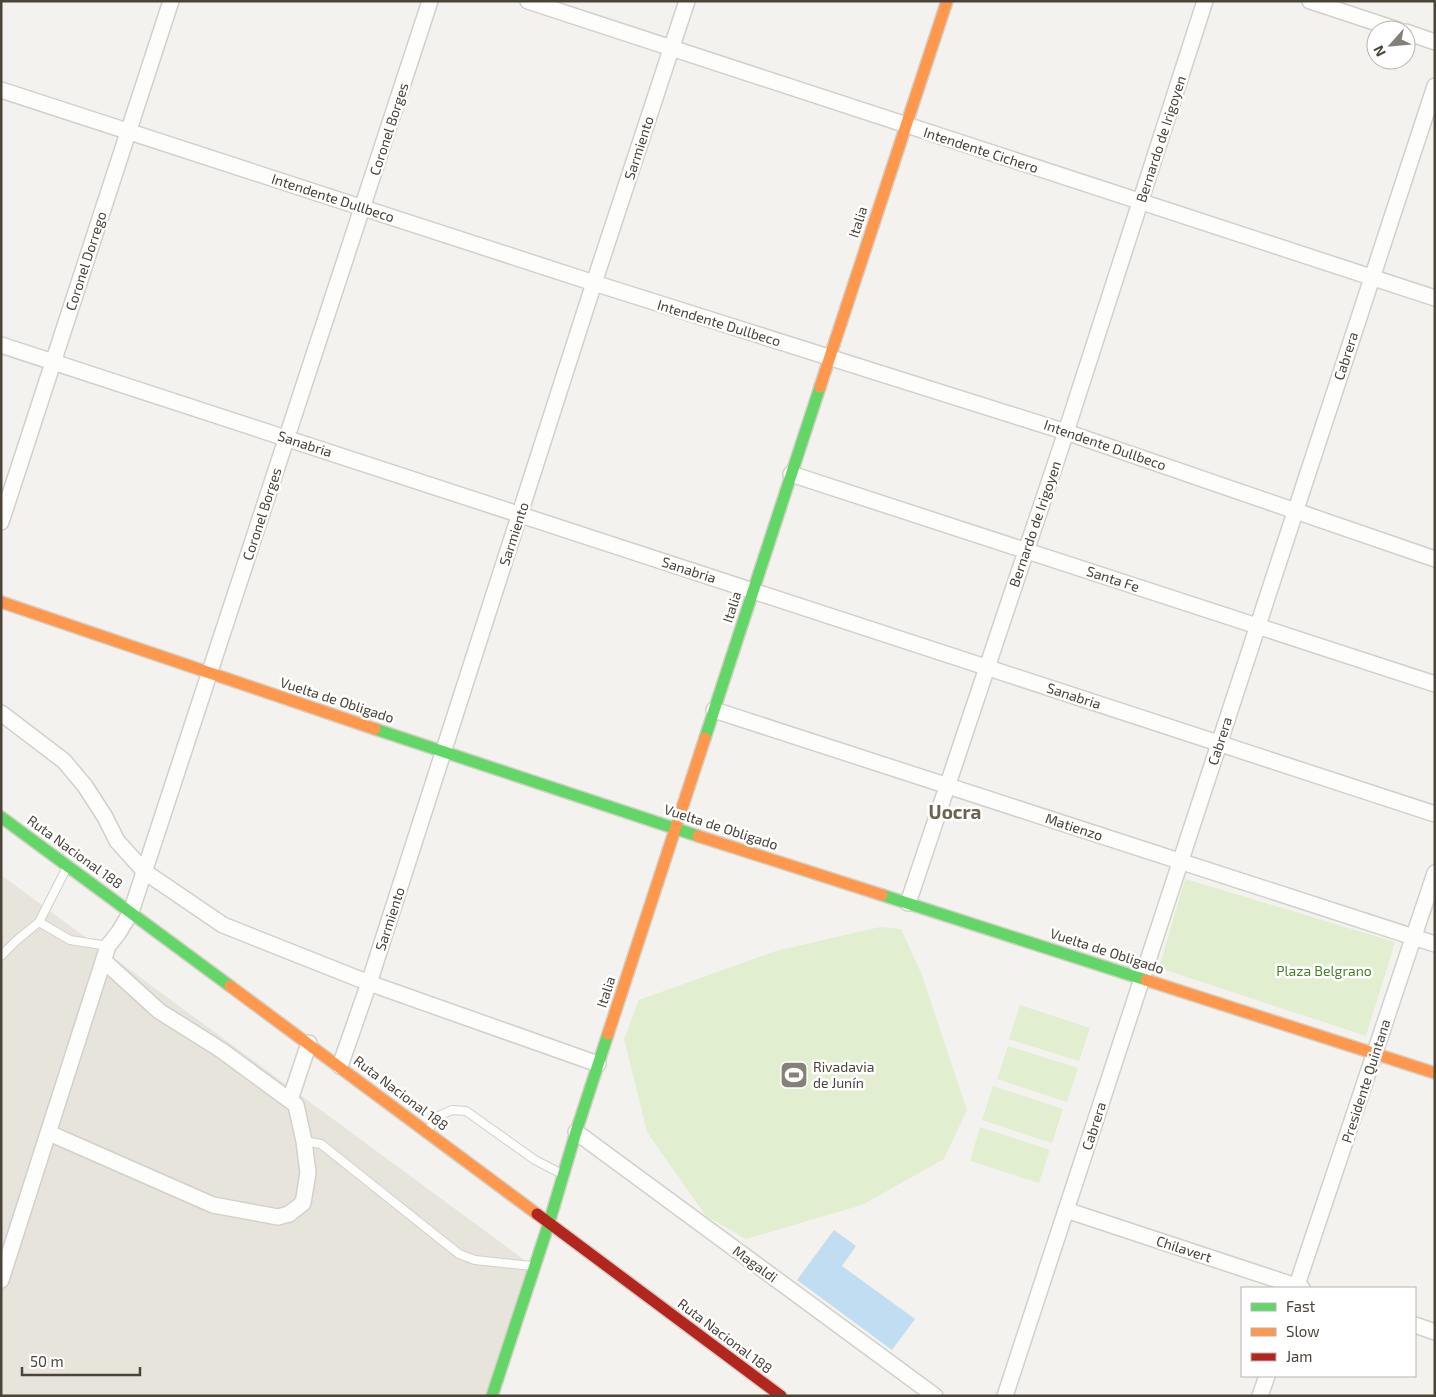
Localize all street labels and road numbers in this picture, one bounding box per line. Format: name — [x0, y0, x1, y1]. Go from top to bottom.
street label: Bernardo de Irigoyen — [1132, 73, 1189, 204]
street label: Coronel Borges — [366, 80, 412, 177]
street label: Sarmiento — [620, 114, 657, 182]
street label: Intendente Cichero — [922, 123, 1041, 176]
street label: Intendente Dullbeco — [270, 170, 397, 225]
street label: Italia — [844, 204, 871, 240]
street label: Coronel Dorrego — [61, 209, 110, 313]
street label: Intendente Dullbeco — [655, 296, 783, 349]
street label: Cabrera — [1330, 329, 1361, 382]
street label: Intendente Dullbeco — [1042, 416, 1169, 473]
street label: Sanabria — [276, 427, 334, 460]
street label: Bernardo de Irigoyen — [1005, 459, 1064, 589]
street label: Coronel Borges — [239, 465, 285, 562]
street label: Sarmiento — [495, 500, 532, 568]
street label: Sanabria — [660, 553, 718, 586]
street label: Santa Fe — [1085, 562, 1142, 595]
street label: Italia — [718, 589, 745, 625]
street label: Vuelta de Obligado — [278, 673, 396, 726]
street label: Sanabria — [1045, 679, 1103, 712]
street label: Cabrera — [1204, 714, 1235, 767]
street label: Vuelta de Obligado — [662, 800, 780, 853]
street label: Matienzo — [1043, 809, 1105, 844]
street label: Ruta Nacional 188 — [24, 811, 126, 892]
street label: Sarmiento — [371, 885, 408, 953]
street label: Vuelta de Obligado — [1048, 924, 1166, 977]
street label: Italia — [592, 974, 619, 1010]
street label: Presidente Quintana — [1337, 1017, 1394, 1145]
street label: Ruta Nacional 188 — [351, 1052, 452, 1134]
street label: Cabrera — [1078, 1099, 1109, 1152]
street label: Chilavert — [1154, 1232, 1214, 1265]
street label: Magaldi — [730, 1242, 781, 1285]
street label: Ruta Nacional 188 — [675, 1295, 776, 1377]

